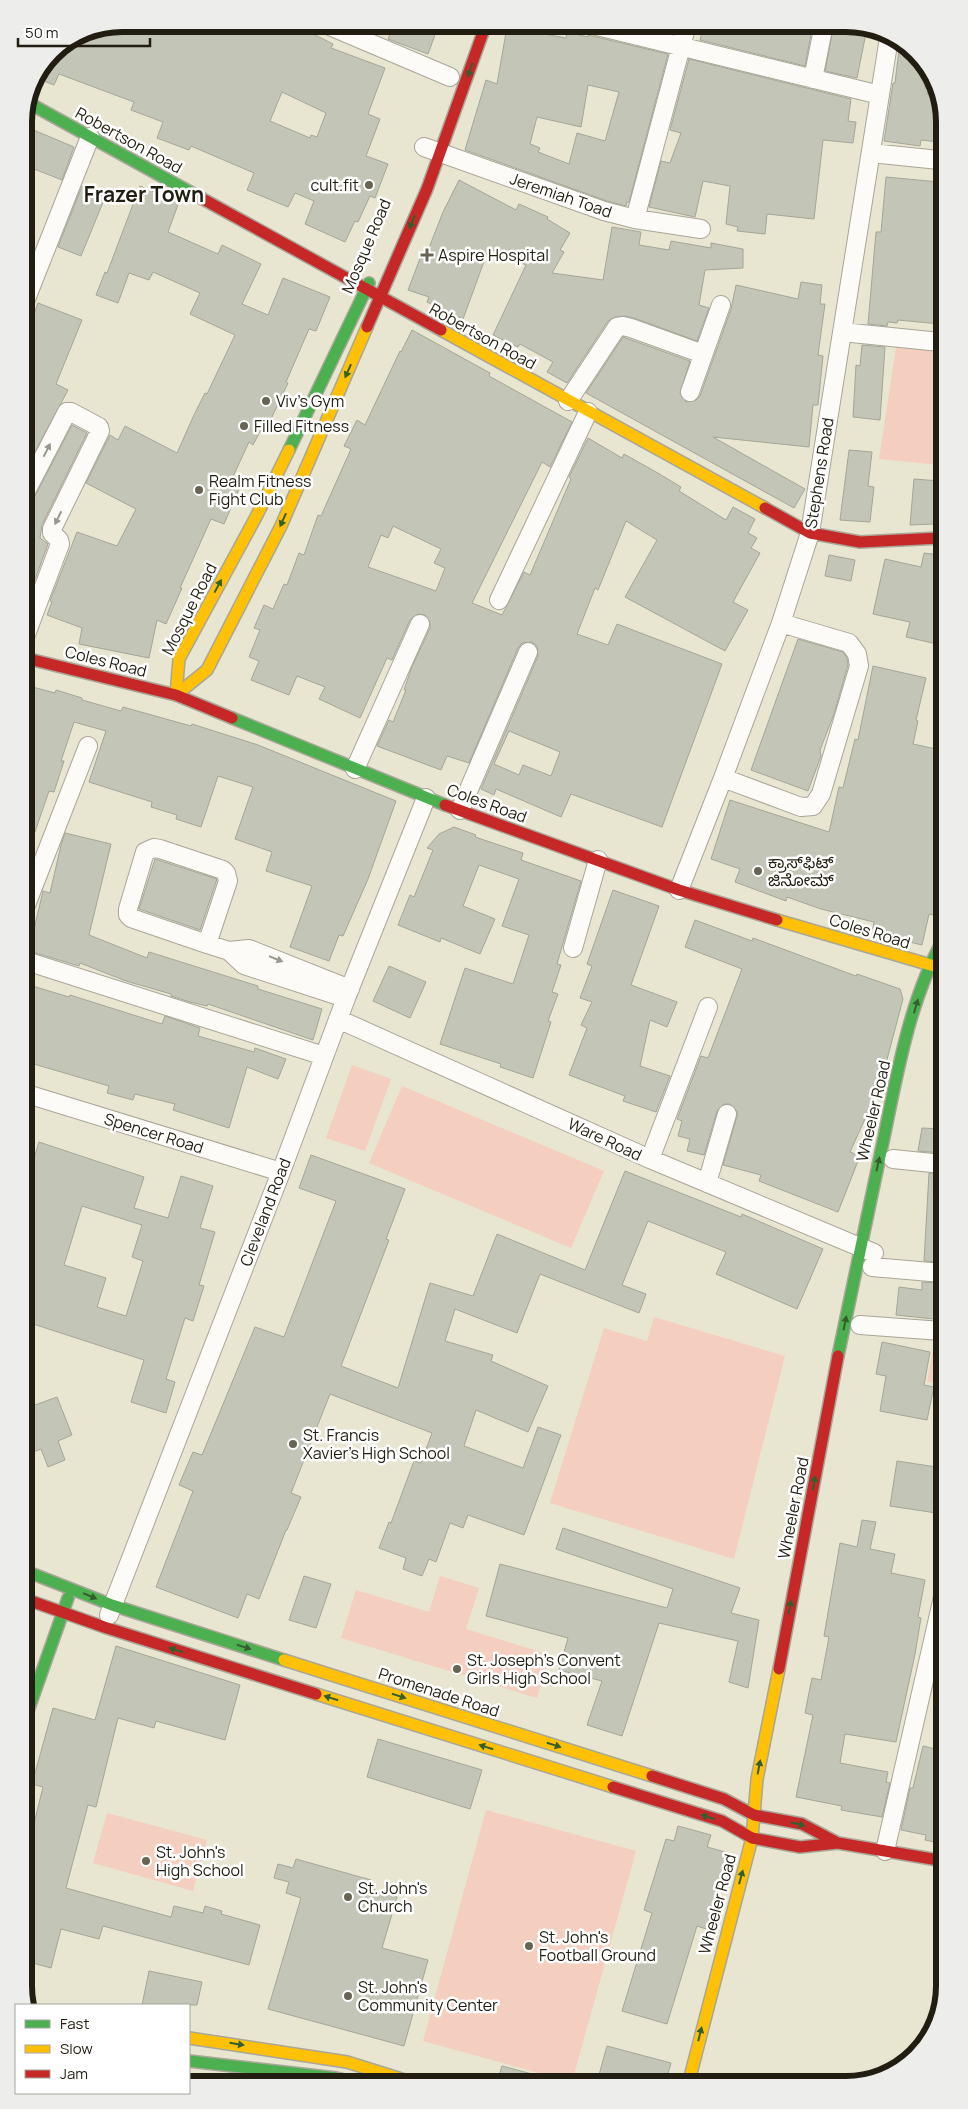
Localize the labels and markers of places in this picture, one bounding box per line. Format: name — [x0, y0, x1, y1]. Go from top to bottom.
place label: cult.fit — [310, 174, 359, 196]
marker: cult.fit — [363, 179, 375, 191]
place label: Aspire Hospital — [438, 244, 549, 266]
marker: Aspire Hospital — [420, 248, 434, 262]
place label: Viv's Gym — [276, 390, 344, 412]
marker: Viv's Gym — [260, 395, 272, 407]
place label: Filled Fitness — [254, 415, 349, 437]
marker: Filled Fitness — [238, 420, 250, 432]
place label: Realm Fitness Fight Club — [209, 470, 311, 510]
marker: Realm Fitness Fight Club — [193, 484, 205, 496]
place label: ಕ್ರಾಸ್‌ಫಿಟ್ ಜಿನೋಮ್ — [768, 851, 834, 891]
marker: ಕ್ರಾಸ್‌ಫಿಟ್ ಜಿನೋಮ್ — [752, 865, 764, 877]
place label: St. Francis Xavier's High School — [303, 1424, 450, 1464]
marker: St. Francis Xavier's High School — [287, 1438, 299, 1450]
place label: St. Joseph's Convent Girls High School — [467, 1649, 621, 1689]
marker: St. Joseph's Convent Girls High School — [451, 1663, 463, 1675]
place label: St. John's High School — [156, 1841, 244, 1881]
marker: St. John's High School — [140, 1855, 152, 1867]
place label: St. John's Church — [358, 1877, 427, 1917]
marker: St. John's Church — [342, 1891, 354, 1903]
place label: St. John's Football Ground — [539, 1926, 656, 1966]
marker: St. John's Football Ground — [523, 1940, 535, 1952]
place label: St. John's Community Center — [358, 1976, 498, 2016]
marker: St. John's Community Center — [342, 1990, 354, 2002]

